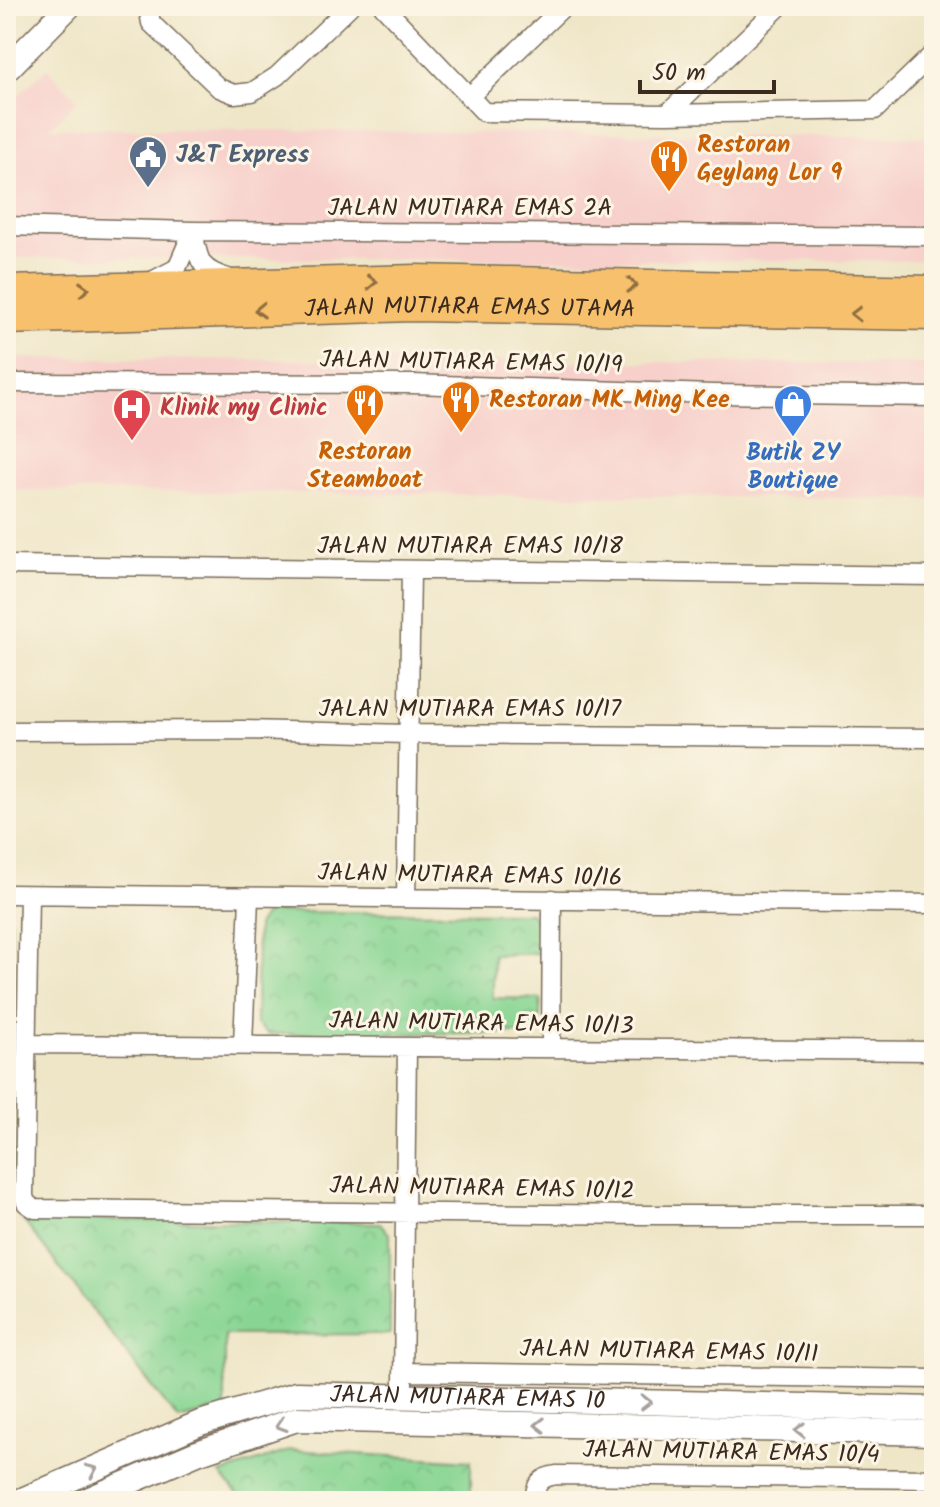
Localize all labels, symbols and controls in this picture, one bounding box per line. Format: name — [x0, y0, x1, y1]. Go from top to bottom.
scale bar — [640, 44, 774, 94]
text: 50 m — [652, 54, 706, 93]
place label: Restoran Geylang Lor 9 — [697, 126, 842, 193]
public building icon: J&T Express — [127, 134, 169, 189]
place label: J&T Express — [176, 136, 309, 175]
restaurant icon: Restoran Geylang Lor 9 — [648, 138, 690, 193]
street label: JALAN MUTIARA EMAS 2A — [328, 189, 612, 228]
one-way arrow — [366, 273, 379, 290]
one-way arrow — [626, 276, 639, 293]
one-way arrow — [78, 281, 91, 298]
street label: JALAN MUTIARA EMAS UTAMA — [304, 286, 636, 329]
one-way arrow — [253, 301, 266, 318]
one-way arrow — [849, 305, 862, 322]
street label: JALAN MUTIARA EMAS 10/19 — [319, 341, 623, 385]
restaurant icon: Restoran MK Ming Kee — [440, 379, 482, 434]
place label: Restoran MK Ming Kee — [489, 381, 730, 420]
restaurant icon: Restoran Steamboat — [344, 382, 386, 437]
shop icon: Butik ZY Boutique — [772, 383, 814, 438]
hospital icon: Klinik my Clinic — [111, 387, 153, 442]
place label: Klinik my Clinic — [160, 389, 328, 428]
place label: Restoran Steamboat — [307, 433, 424, 500]
place label: Butik ZY Boutique — [746, 434, 841, 501]
street label: JALAN MUTIARA EMAS 10/18 — [317, 527, 623, 566]
street label: JALAN MUTIARA EMAS 10/17 — [319, 690, 622, 729]
street label: JALAN MUTIARA EMAS 10/16 — [317, 854, 623, 898]
street label: JALAN MUTIARA EMAS 10/13 — [328, 1002, 634, 1046]
street label: JALAN MUTIARA EMAS 10/12 — [329, 1167, 635, 1211]
street label: JALAN MUTIARA EMAS 10/11 — [519, 1330, 819, 1374]
street label: JALAN MUTIARA EMAS 10 — [329, 1375, 606, 1421]
one-way arrow — [640, 1394, 653, 1411]
one-way arrow — [275, 1415, 289, 1431]
one-way arrow — [533, 1416, 546, 1434]
one-way arrow — [793, 1421, 806, 1439]
street label: JALAN MUTIARA EMAS 10/4 — [582, 1431, 880, 1475]
one-way arrow — [84, 1463, 98, 1479]

